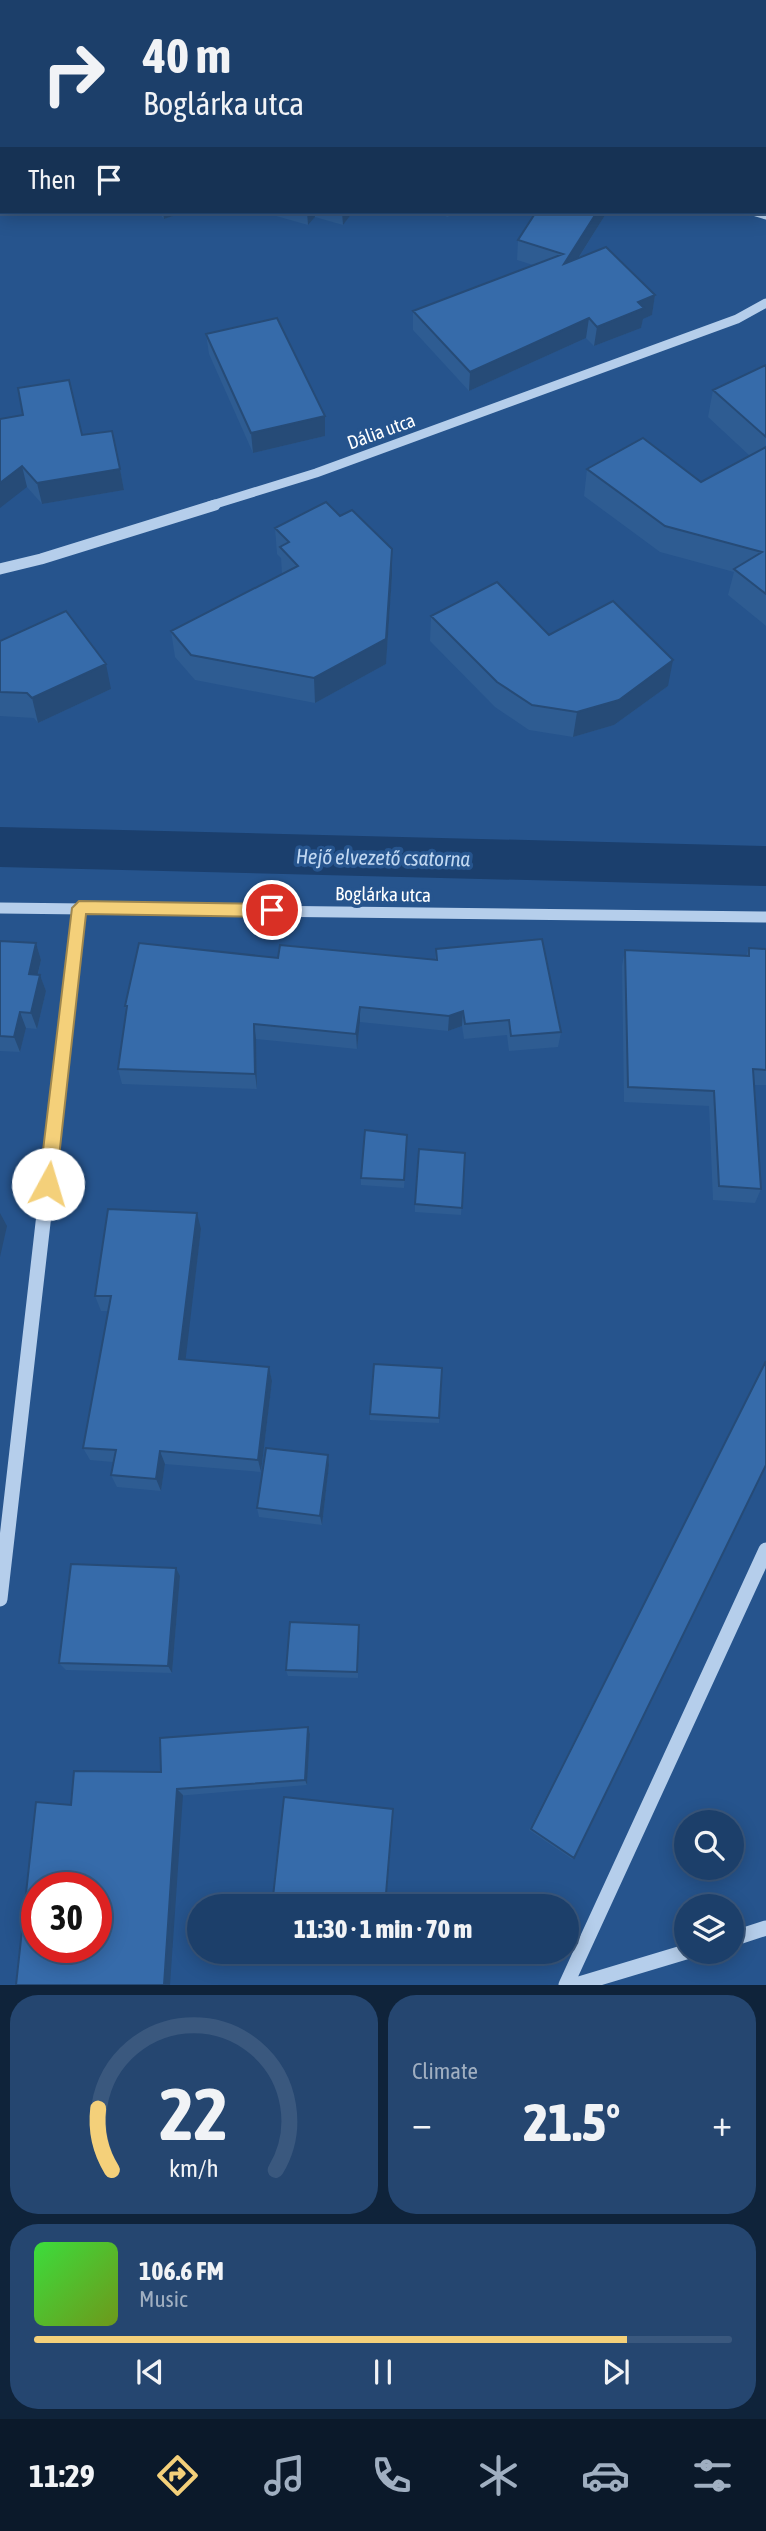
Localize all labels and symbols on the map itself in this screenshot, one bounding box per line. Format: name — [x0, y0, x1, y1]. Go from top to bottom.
street label: Dália utca — [344, 409, 418, 453]
water label: Hejő elvezető csatorna — [296, 843, 471, 871]
pin — [242, 880, 302, 940]
street label: Boglárka utca — [335, 882, 431, 906]
position arrow — [11, 1147, 85, 1221]
speed limit sign: 30 — [21, 1872, 112, 1963]

